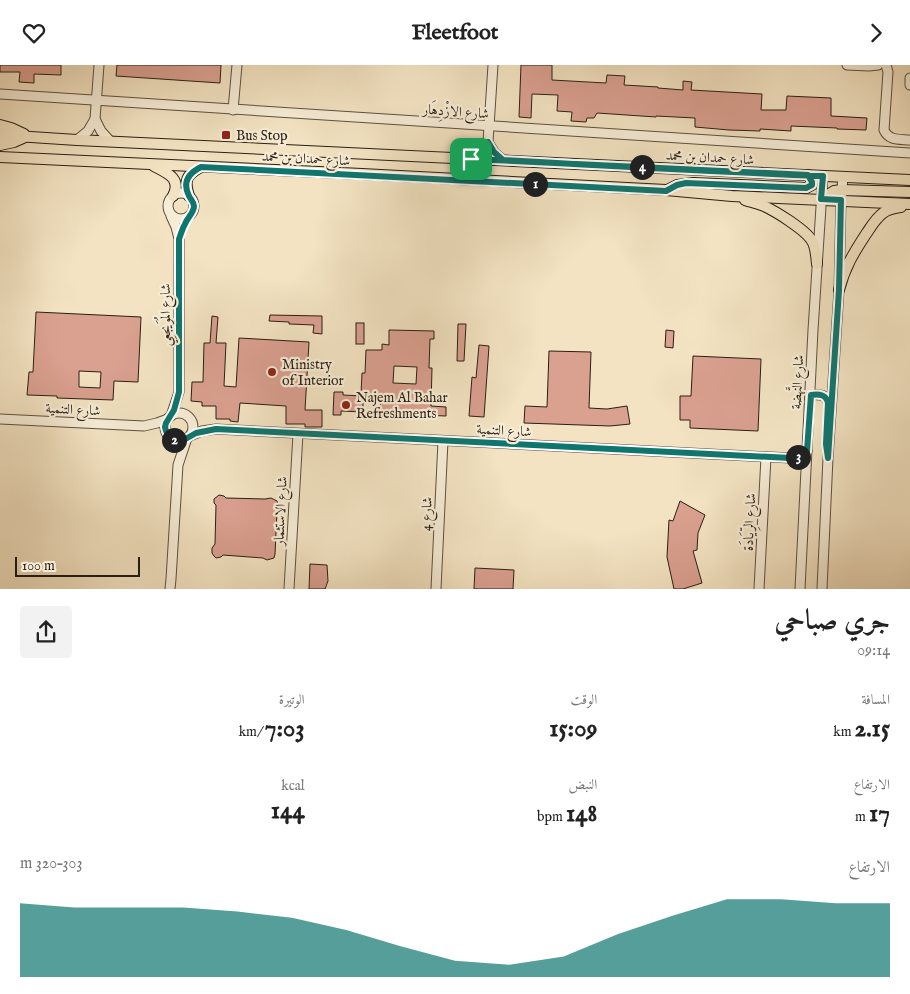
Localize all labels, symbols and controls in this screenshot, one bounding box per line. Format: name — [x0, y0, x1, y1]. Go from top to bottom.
icon: heart — [20, 19, 48, 47]
text: Fleetfoot — [412, 19, 498, 47]
icon: forward — [862, 19, 890, 47]
street label: شارع الازْدِهَار — [420, 99, 490, 125]
place label: Bus Stop — [236, 127, 288, 145]
marker: Bus Stop — [220, 129, 232, 141]
pin — [450, 138, 492, 180]
icon: arrive — [457, 145, 485, 173]
street label: شارع حمدان بن محمد — [665, 147, 755, 171]
street label: شارع حمدان بن محمد — [261, 148, 351, 172]
pin: 4 — [630, 155, 654, 179]
text: 4 — [639, 158, 646, 176]
pin: 1 — [522, 171, 548, 197]
text: 1 — [533, 175, 538, 193]
street label: شارع المُوَيجعِي — [153, 284, 179, 346]
street label: شارع النَّهضة — [784, 354, 810, 410]
place label: Ministry of Interior — [282, 356, 344, 390]
marker: Ministry of Interior — [266, 366, 278, 378]
place label: Najem Al Bahar Refreshments — [356, 389, 448, 423]
marker: Najem Al Bahar Refreshments — [340, 399, 352, 411]
street label: شارع التنمية — [45, 400, 101, 422]
street label: شارع التنمية — [476, 421, 532, 443]
pin: 2 — [162, 427, 186, 453]
text: 2 — [171, 431, 178, 449]
pin: 3 — [786, 445, 810, 469]
text: 3 — [796, 448, 801, 466]
street label: شارع الاستثمار — [270, 476, 294, 548]
street label: شارع الرِّيَادَة — [737, 492, 763, 552]
street label: شارع 4 — [417, 496, 439, 532]
scale bar — [15, 554, 140, 577]
text: 100 m — [22, 557, 55, 575]
text: جري صباحي — [775, 604, 890, 639]
button: share — [20, 606, 72, 658]
text: 09:14 — [857, 641, 890, 661]
text: الوتيرة — [279, 691, 305, 709]
text: الوقت — [571, 691, 597, 709]
text: المسافة — [861, 691, 890, 709]
text: 7:03 — [265, 713, 305, 745]
text: 15:09 — [549, 713, 597, 745]
text: 2.15 — [855, 713, 890, 745]
text: /km — [239, 723, 265, 741]
text: km — [833, 723, 855, 741]
text: النبض — [568, 776, 597, 794]
text: الارتفاع — [854, 776, 890, 794]
text: kcal — [281, 777, 305, 795]
text: 144 — [271, 795, 305, 827]
text: 148 — [566, 798, 597, 830]
text: 17 — [869, 798, 890, 830]
text: bpm — [537, 808, 566, 826]
text: m — [855, 808, 869, 826]
text: 303–320 m — [20, 854, 82, 874]
text: الارتفاع — [848, 858, 890, 878]

